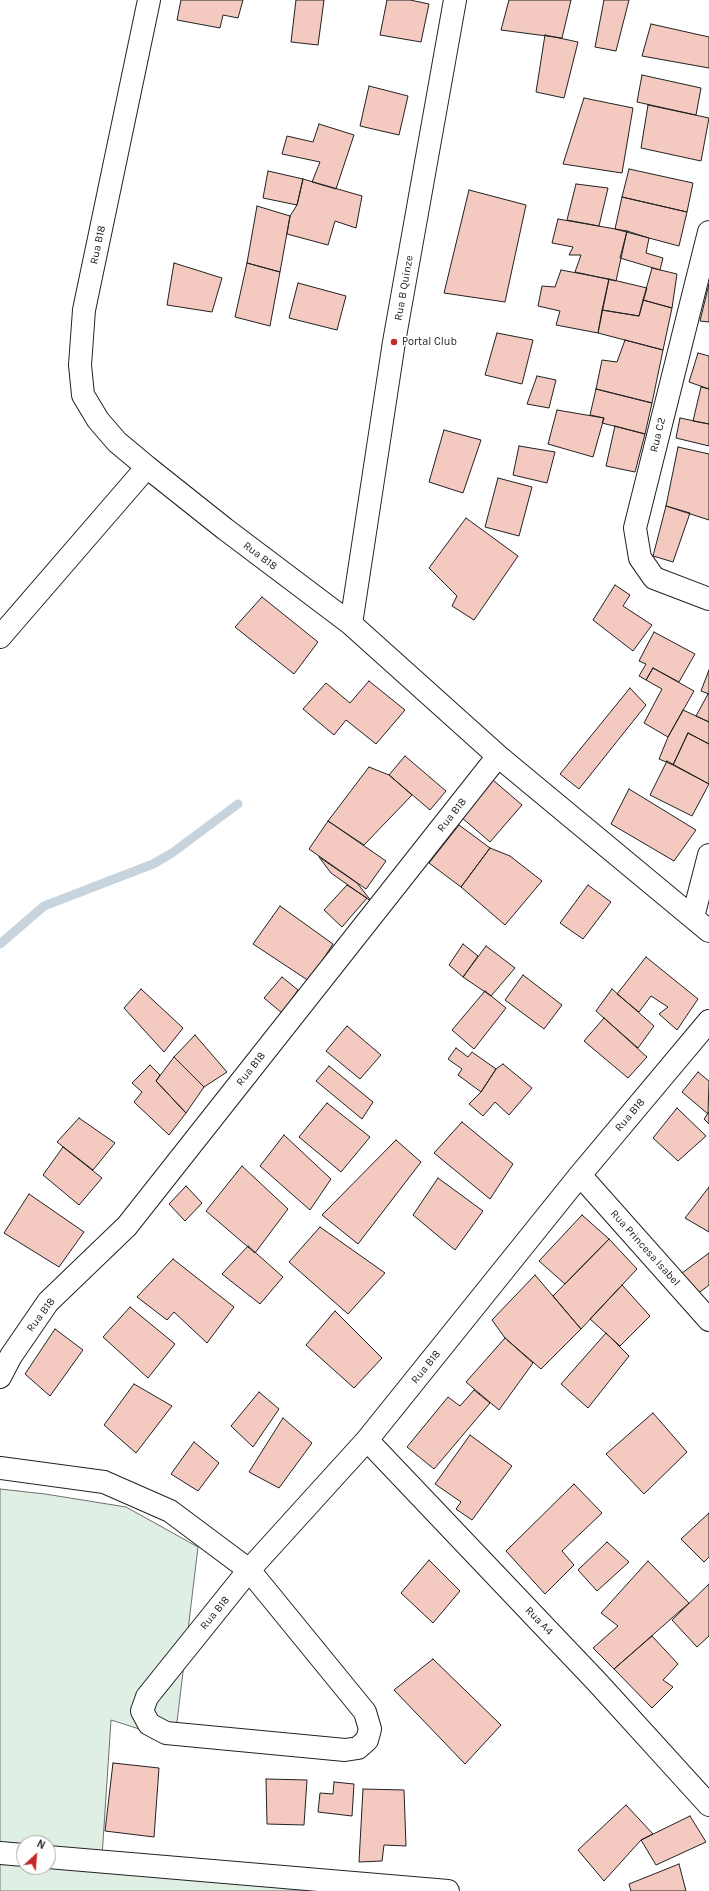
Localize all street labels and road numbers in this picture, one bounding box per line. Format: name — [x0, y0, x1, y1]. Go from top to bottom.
street label: Rua B18 — [87, 224, 109, 266]
street label: Rua B Quinze — [392, 254, 416, 322]
street label: Rua C2 — [647, 416, 669, 454]
street label: Rua B18 — [240, 539, 280, 573]
street label: Rua B18 — [435, 795, 469, 835]
street label: Rua B18 — [234, 1049, 268, 1089]
street label: Rua B18 — [612, 1096, 648, 1134]
street label: Rua Princesa Isabel — [607, 1207, 683, 1289]
street label: Rua B18 — [24, 1295, 58, 1335]
street label: Rua B18 — [409, 1348, 443, 1386]
street label: Rua B18 — [198, 1594, 232, 1632]
street label: Rua A4 — [522, 1604, 556, 1638]

